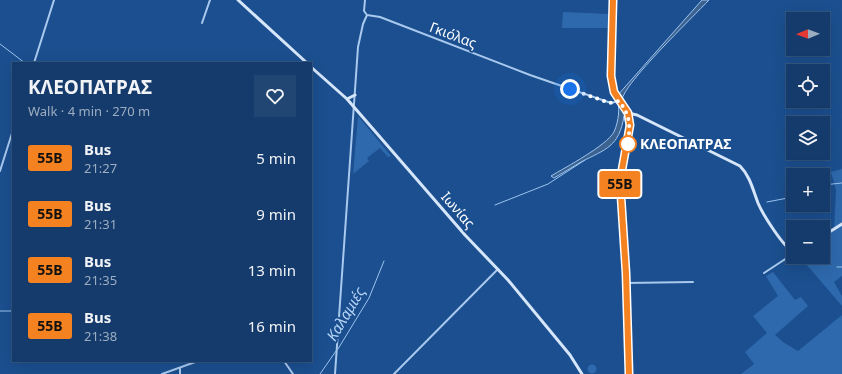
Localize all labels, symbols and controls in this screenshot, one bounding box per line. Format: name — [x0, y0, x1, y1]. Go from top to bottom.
north arrow — [786, 12, 830, 56]
map controls — [786, 12, 830, 264]
street label: Γκιόλας — [427, 17, 480, 52]
button: locate — [786, 64, 830, 108]
text: ΚΛΕΟΠΑΤΡΑΣ — [28, 74, 152, 100]
button: heart — [254, 75, 296, 117]
your location — [560, 79, 580, 99]
text: Walk · 4 min · 270 m — [28, 102, 150, 120]
button: layers — [786, 116, 830, 160]
place label: ΚΛΕΟΠΑΤΡΑΣ — [640, 134, 731, 153]
marker: ΚΛΕΟΠΑΤΡΑΣ — [619, 135, 637, 153]
text: Bus — [84, 139, 111, 159]
text: 55Β — [37, 148, 63, 167]
text: 5 min — [256, 148, 296, 168]
text: 21:27 — [84, 159, 117, 177]
button: + — [786, 168, 830, 212]
line badge: 55Β — [597, 171, 643, 197]
text: 55Β — [607, 174, 633, 193]
street label: Ιωνίας — [437, 187, 480, 232]
text: Bus — [84, 195, 111, 215]
text: 55Β — [37, 204, 63, 223]
text: 9 min — [256, 204, 296, 224]
text: 21:31 — [84, 215, 117, 233]
button: − — [786, 220, 830, 264]
text: Bus — [84, 251, 111, 271]
text: 55Β — [37, 260, 63, 279]
text: 13 min — [248, 260, 296, 280]
text: 21:35 — [84, 271, 117, 289]
water label: Καλαμιές — [321, 283, 369, 344]
text: Bus — [84, 307, 111, 327]
text: 55Β — [37, 316, 63, 335]
text: 16 min — [248, 316, 296, 336]
text: 21:38 — [84, 327, 117, 345]

